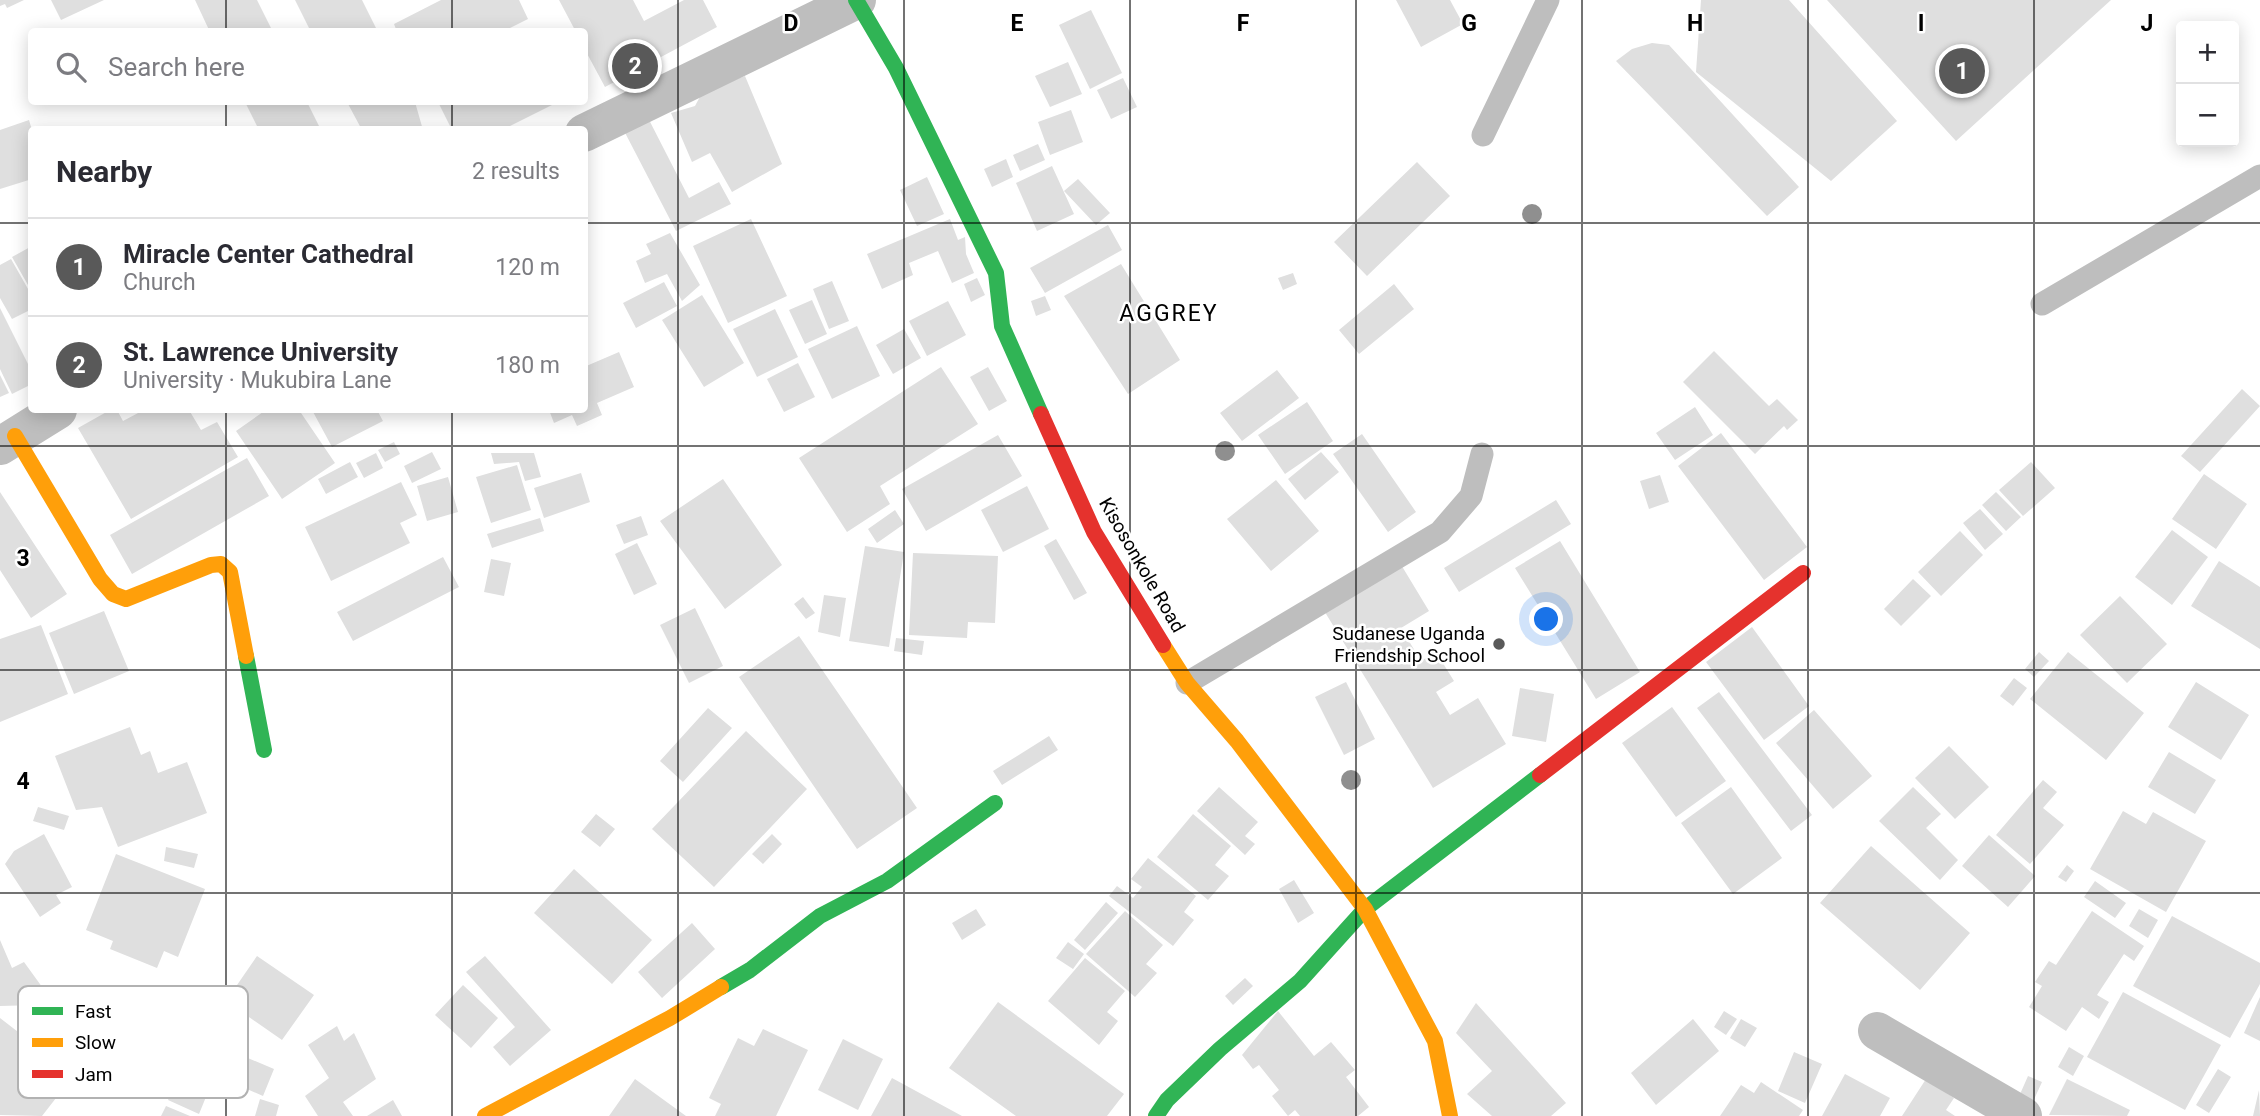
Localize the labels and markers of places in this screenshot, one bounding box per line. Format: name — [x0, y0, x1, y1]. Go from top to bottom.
pin: 2 — [612, 40, 658, 92]
pin: 1 — [1939, 45, 1985, 97]
place label: Sudanese Uganda Friendship School — [1332, 622, 1485, 667]
marker: Sudanese Uganda Friendship School — [1491, 636, 1507, 652]

